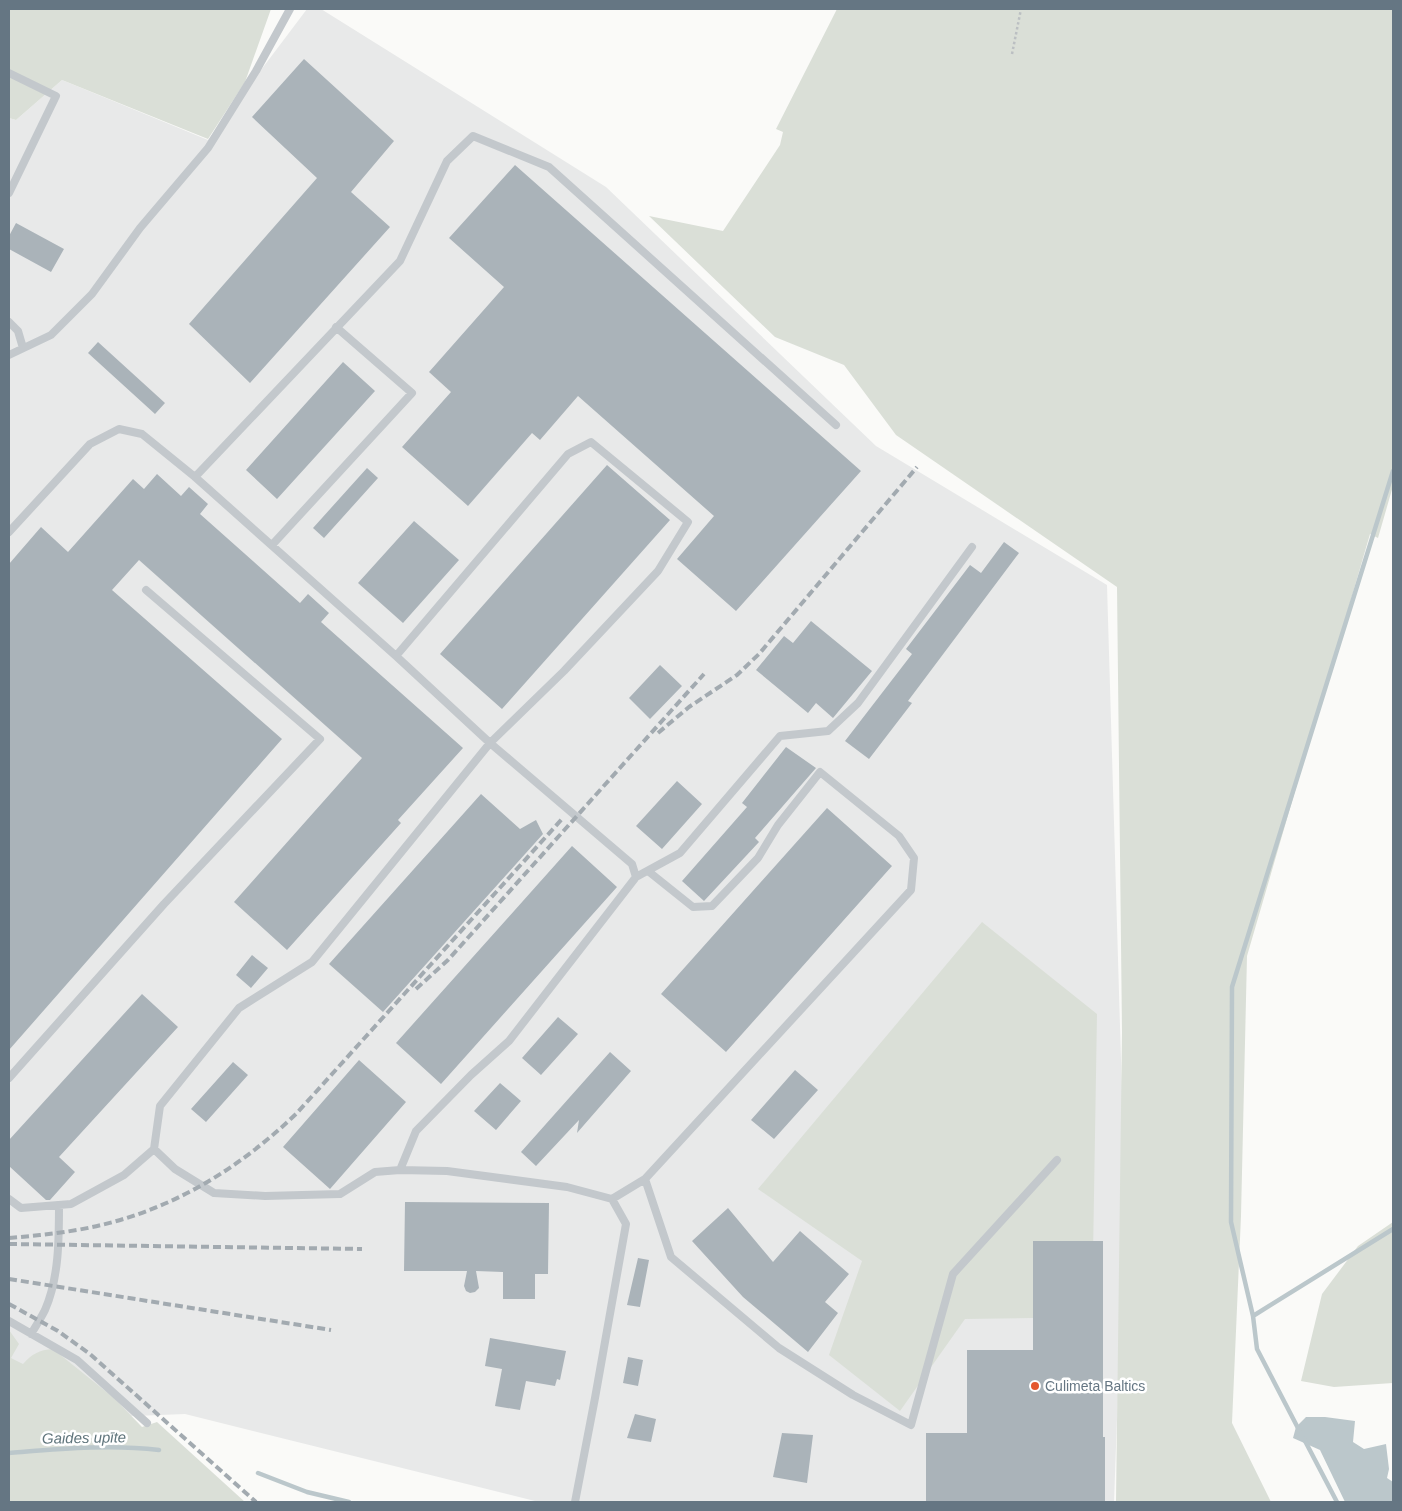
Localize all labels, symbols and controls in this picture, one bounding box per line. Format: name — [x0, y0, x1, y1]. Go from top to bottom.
place label: Culimeta Baltics — [1045, 1378, 1145, 1394]
marker: Culimeta Baltics — [1029, 1380, 1041, 1392]
water label: Gaides upīte — [42, 1428, 126, 1447]

